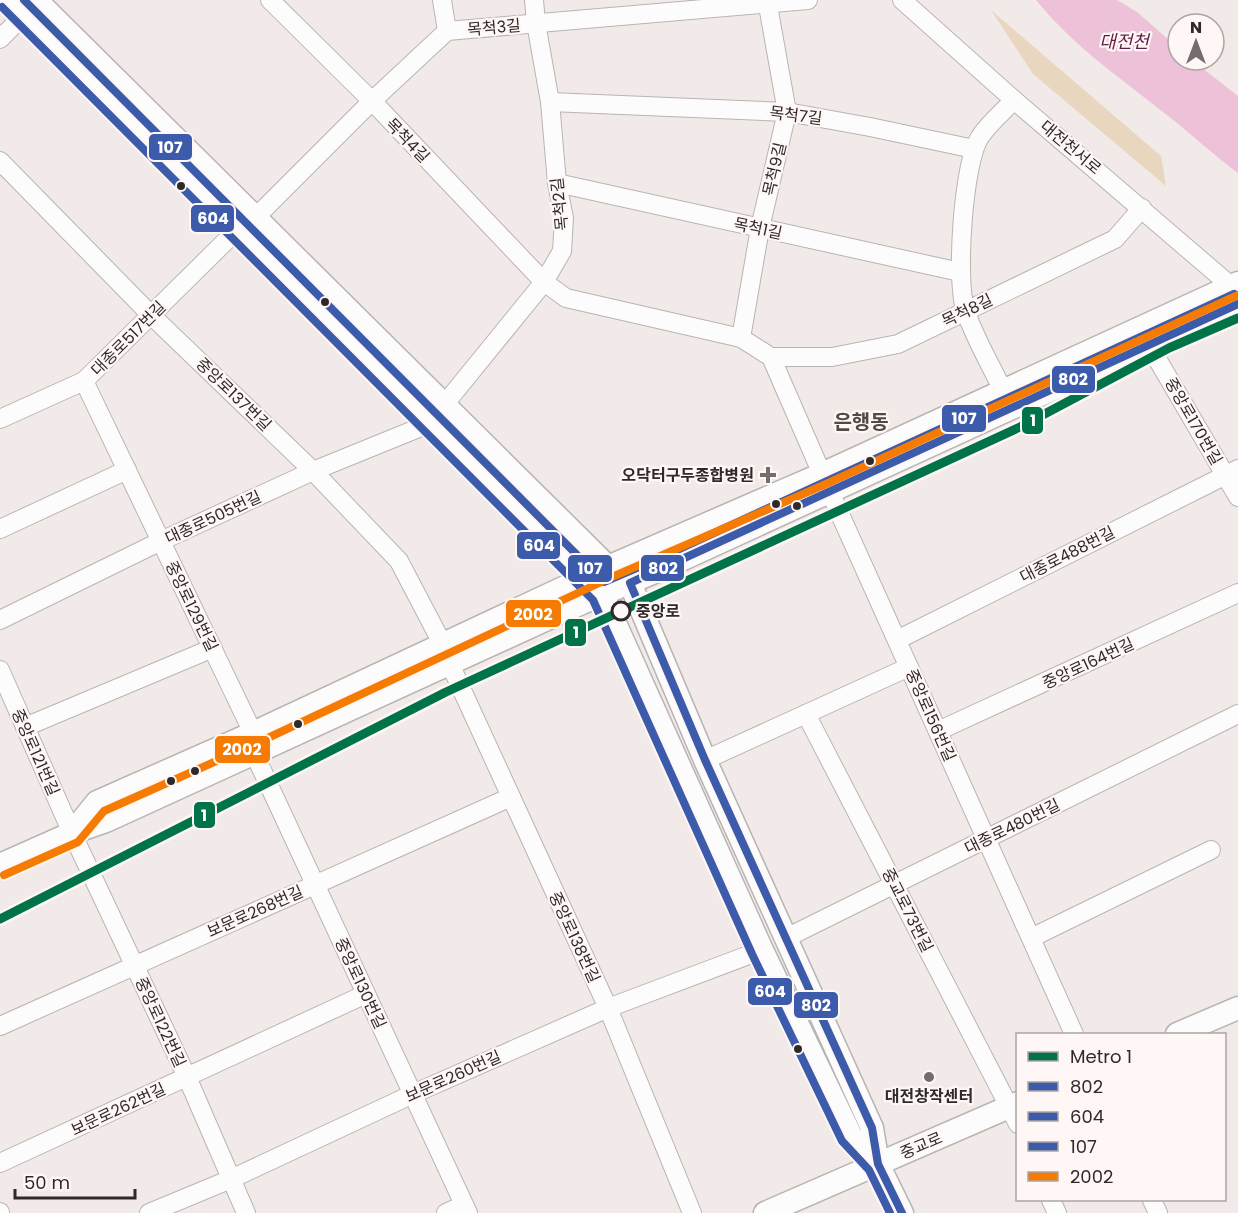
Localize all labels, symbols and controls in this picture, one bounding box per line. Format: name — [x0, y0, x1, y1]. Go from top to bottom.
north arrow — [1166, 12, 1226, 72]
street label: 목척3길 — [466, 14, 522, 41]
text: N — [1190, 16, 1202, 39]
water label: 대전천 — [1099, 29, 1151, 54]
street label: 목척7길 — [768, 101, 824, 130]
street label: 목척4길 — [381, 113, 435, 168]
street label: 대전천서로 — [1035, 115, 1106, 180]
line badge: 107 — [148, 133, 193, 161]
text: 107 — [157, 136, 183, 159]
street label: 목척9길 — [757, 140, 792, 198]
street label: 목척2길 — [545, 176, 574, 232]
unlabelled marker — [175, 180, 187, 192]
line badge: 604 — [190, 204, 235, 233]
text: 604 — [197, 207, 229, 230]
street label: 목척1길 — [731, 212, 784, 245]
street label: 목척8길 — [938, 288, 997, 333]
street label: 대종로517번길 — [86, 296, 171, 381]
unlabelled marker — [319, 296, 331, 308]
street label: 중앙로137번길 — [191, 352, 276, 436]
line badge: 802 — [1051, 365, 1096, 394]
text: 802 — [1058, 368, 1088, 391]
street label: 중앙로170번길 — [1159, 373, 1228, 469]
line badge: 107 — [941, 404, 987, 433]
line badge: 1 — [1021, 406, 1044, 435]
text: 107 — [951, 407, 977, 430]
district label: 은행동 — [833, 408, 889, 436]
text: 1 — [1030, 409, 1036, 432]
unlabelled marker — [864, 455, 876, 467]
place label: 오닥터구두종합병원 — [622, 464, 754, 487]
marker: 오닥터구두종합병원 — [759, 466, 777, 484]
street label: 대종로505번길 — [161, 485, 265, 550]
unlabelled marker — [770, 498, 782, 510]
unlabelled marker — [791, 500, 803, 512]
street label: 대종로488번길 — [1016, 521, 1119, 588]
line badge: 604 — [516, 531, 561, 560]
text: 604 — [523, 534, 555, 557]
line badge: 107 — [567, 554, 613, 583]
line badge: 802 — [640, 554, 685, 582]
street label: 중앙로129번길 — [160, 557, 223, 655]
text: 107 — [577, 557, 603, 580]
text: 802 — [648, 557, 678, 580]
line badge: 2002 — [505, 599, 562, 628]
place label: 중앙로 — [636, 600, 680, 623]
marker: 중앙로 — [611, 601, 631, 621]
text: 2002 — [513, 603, 553, 626]
line badge: 1 — [564, 618, 587, 647]
text: 1 — [573, 621, 579, 644]
street label: 중앙로164번길 — [1039, 632, 1138, 695]
street label: 중앙로156번길 — [900, 665, 961, 765]
street label: 중앙로121번길 — [6, 705, 65, 799]
unlabelled marker — [292, 718, 304, 730]
line badge: 2002 — [214, 735, 271, 764]
text: 2002 — [222, 738, 262, 761]
unlabelled marker — [189, 765, 201, 777]
unlabelled marker — [165, 775, 177, 787]
street label: 대종로480번길 — [961, 793, 1064, 860]
line badge: 1 — [193, 801, 216, 829]
text: 1 — [201, 804, 207, 827]
street label: 중교로73번길 — [876, 864, 939, 956]
street label: 보문로268번길 — [203, 880, 307, 943]
street label: 중앙로138번길 — [543, 888, 606, 987]
street label: 중앙로130번길 — [329, 934, 392, 1033]
street label: 중앙로122번길 — [130, 973, 191, 1071]
line badge: 604 — [747, 977, 793, 1006]
text: 604 — [754, 980, 786, 1003]
line badge: 802 — [793, 991, 839, 1019]
text: 802 — [801, 994, 831, 1017]
legend — [1016, 1033, 1226, 1201]
unlabelled marker — [792, 1043, 804, 1055]
text: Metro 1 — [1070, 1044, 1132, 1069]
street label: 보문로260번길 — [401, 1045, 505, 1108]
marker: 대전창작센터 — [922, 1070, 936, 1084]
text: 802 — [1070, 1074, 1103, 1099]
street label: 보문로262번길 — [67, 1077, 169, 1141]
place label: 대전창작센터 — [885, 1085, 973, 1108]
text: 604 — [1070, 1104, 1104, 1129]
street label: 중교로 — [896, 1126, 946, 1165]
text: 107 — [1070, 1134, 1097, 1159]
scale bar — [15, 1162, 135, 1200]
text: 2002 — [1070, 1164, 1113, 1189]
text: 50 m — [24, 1170, 70, 1195]

